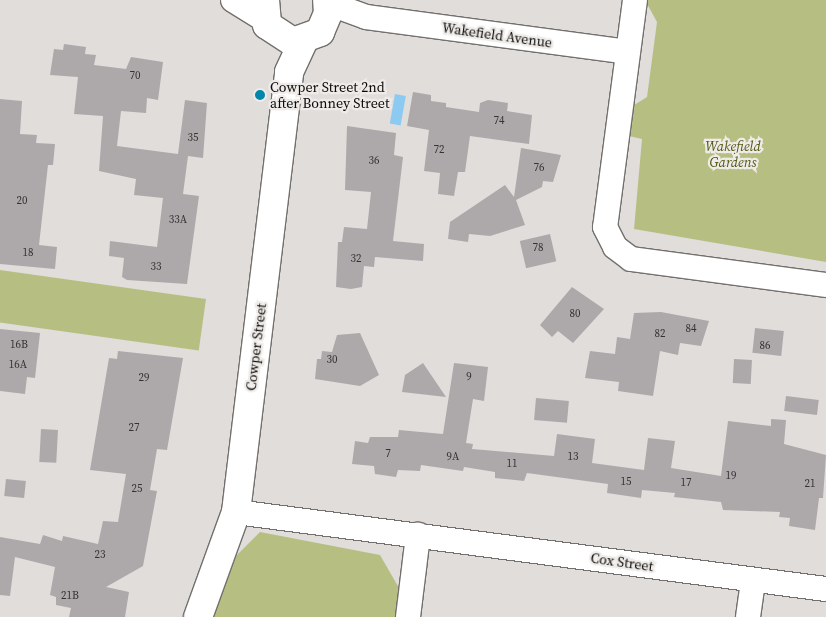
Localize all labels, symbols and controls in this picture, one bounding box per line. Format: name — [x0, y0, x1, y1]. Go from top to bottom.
street label: Wakefield Avenue — [441, 19, 553, 51]
house number: 70 — [130, 69, 140, 83]
place label: Cowper Street 2nd after Bonney Street — [270, 79, 390, 111]
marker: Cowper Street 2nd after Bonney Street — [254, 89, 266, 101]
house number: 74 — [494, 114, 504, 128]
house number: 35 — [188, 131, 198, 145]
park label: Wakefield Gardens — [705, 138, 761, 170]
house number: 72 — [434, 143, 444, 157]
house number: 36 — [369, 154, 379, 168]
house number: 76 — [534, 161, 544, 175]
house number: 20 — [17, 194, 27, 208]
house number: 33A — [169, 213, 187, 227]
house number: 78 — [533, 241, 543, 255]
house number: 18 — [23, 246, 33, 260]
house number: 32 — [351, 252, 361, 266]
house number: 33 — [151, 260, 161, 274]
street label: Cowper Street — [242, 302, 270, 392]
house number: 80 — [570, 307, 580, 321]
house number: 84 — [686, 322, 696, 336]
house number: 82 — [655, 327, 665, 341]
house number: 16B — [10, 338, 28, 352]
house number: 86 — [760, 339, 770, 353]
house number: 30 — [327, 353, 337, 367]
house number: 16A — [9, 358, 27, 372]
house number: 9 — [466, 370, 472, 384]
house number: 29 — [139, 371, 149, 385]
house number: 27 — [129, 421, 139, 435]
house number: 7 — [385, 447, 391, 461]
house number: 9A — [447, 450, 459, 464]
house number: 13 — [568, 450, 578, 464]
house number: 11 — [507, 457, 517, 471]
house number: 19 — [726, 469, 736, 483]
house number: 15 — [621, 475, 631, 489]
house number: 17 — [681, 476, 691, 490]
house number: 21 — [805, 477, 815, 491]
house number: 25 — [132, 482, 142, 496]
house number: 23 — [95, 548, 105, 562]
street label: Cox Street — [590, 549, 654, 575]
house number: 21B — [61, 589, 79, 603]

